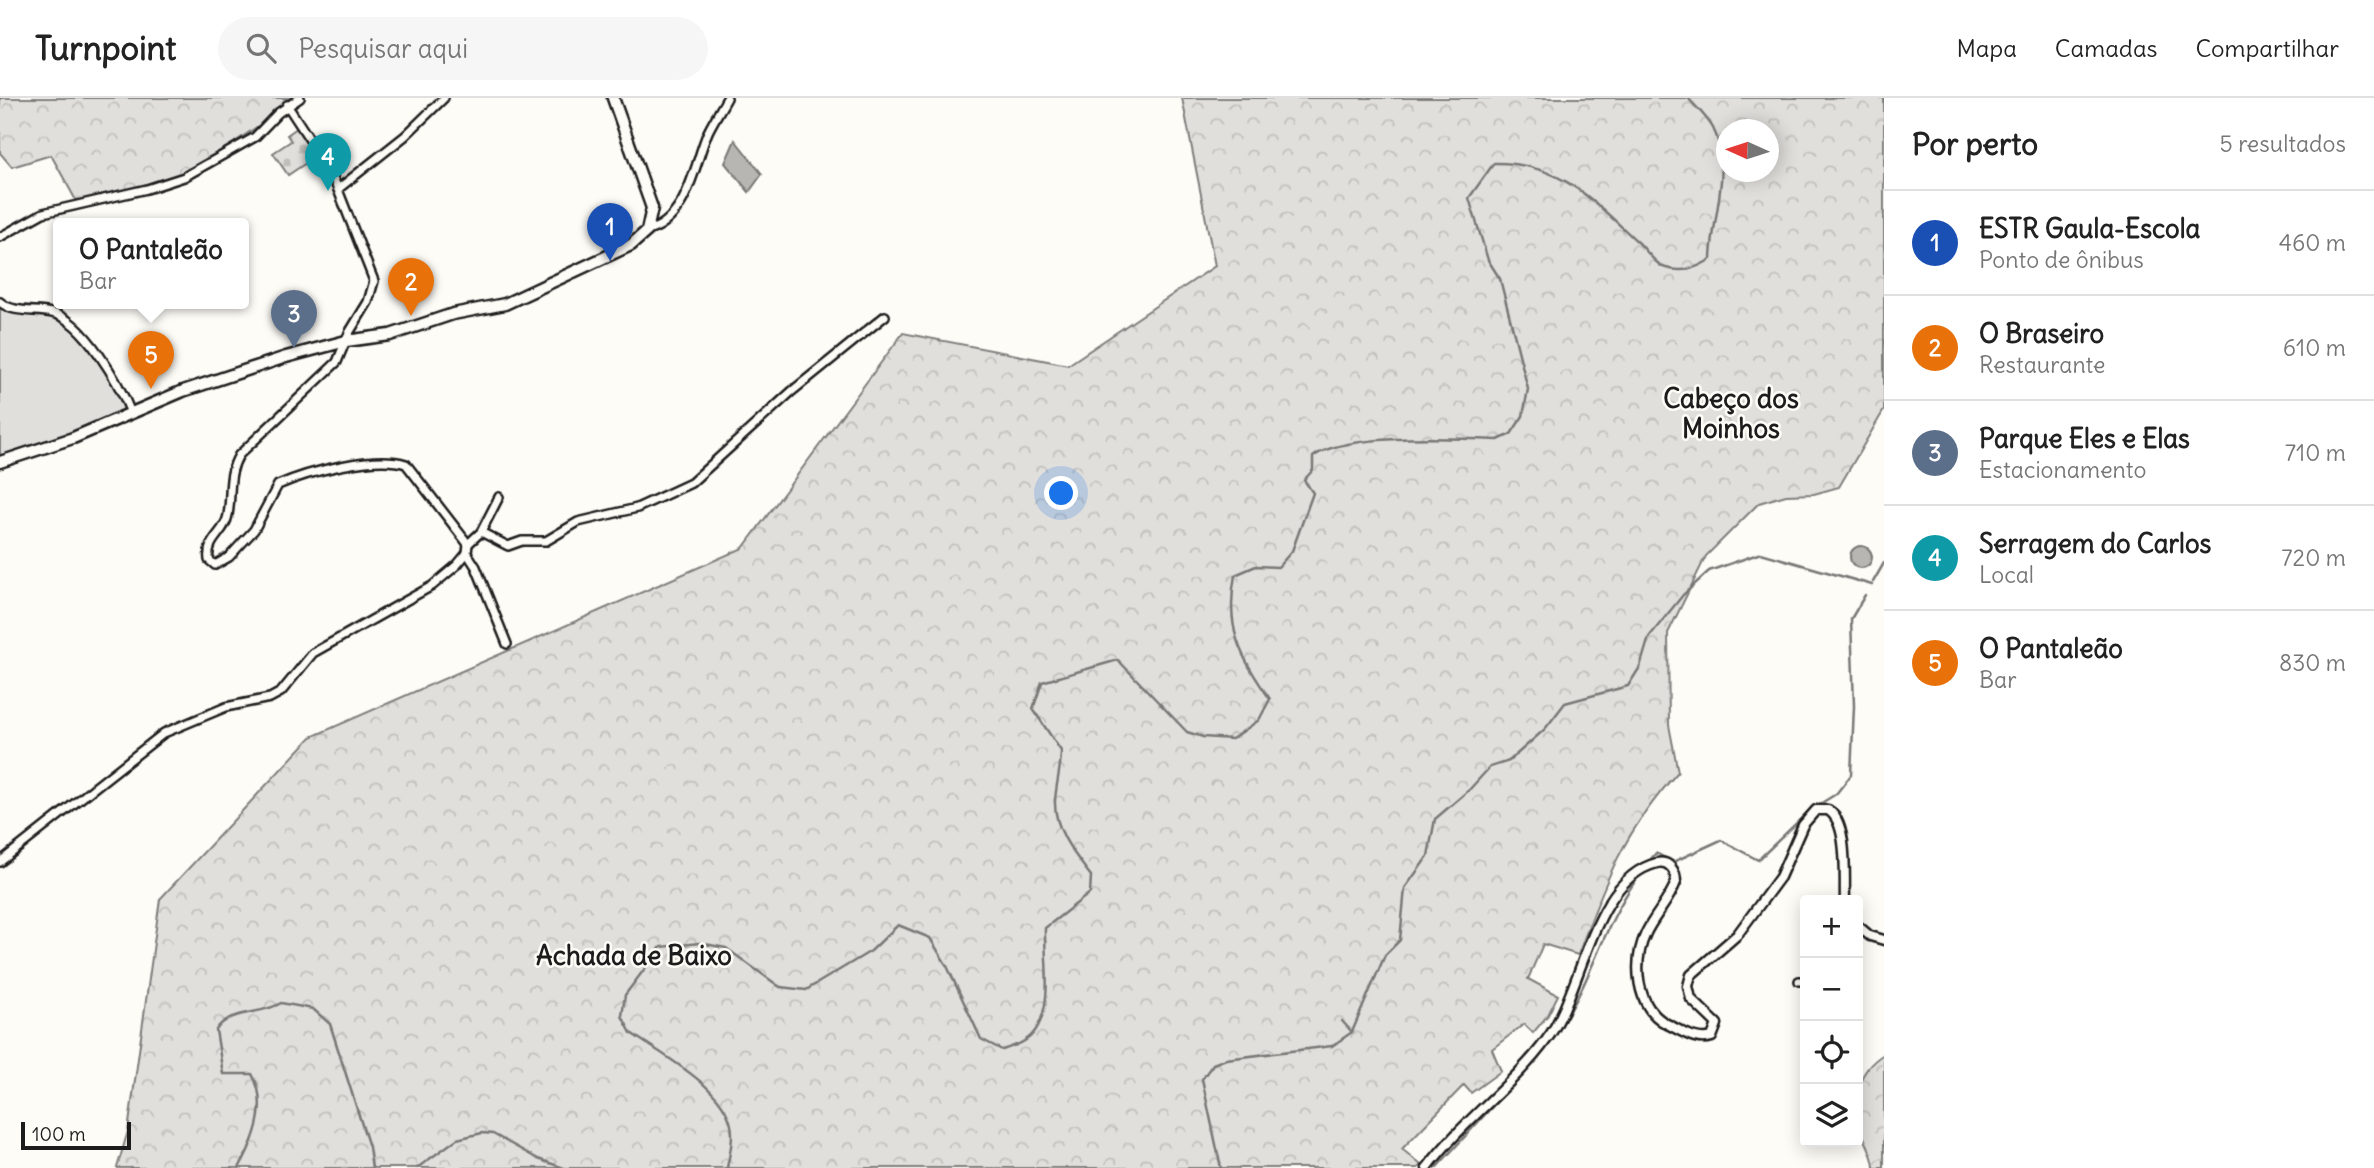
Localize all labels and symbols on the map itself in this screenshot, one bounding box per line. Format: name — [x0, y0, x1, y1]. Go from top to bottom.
north arrow — [1716, 119, 1779, 182]
pin: 4 — [305, 133, 351, 191]
pin: 1 — [587, 203, 633, 261]
pin: 2 — [388, 258, 434, 316]
pin: 3 — [271, 290, 317, 348]
pin: 5 — [128, 331, 174, 389]
district label: Cabeço dos Moinhos — [1663, 382, 1799, 445]
your location — [1044, 476, 1078, 510]
district label: Achada de Baixo — [536, 939, 732, 972]
scale bar — [21, 1119, 131, 1151]

